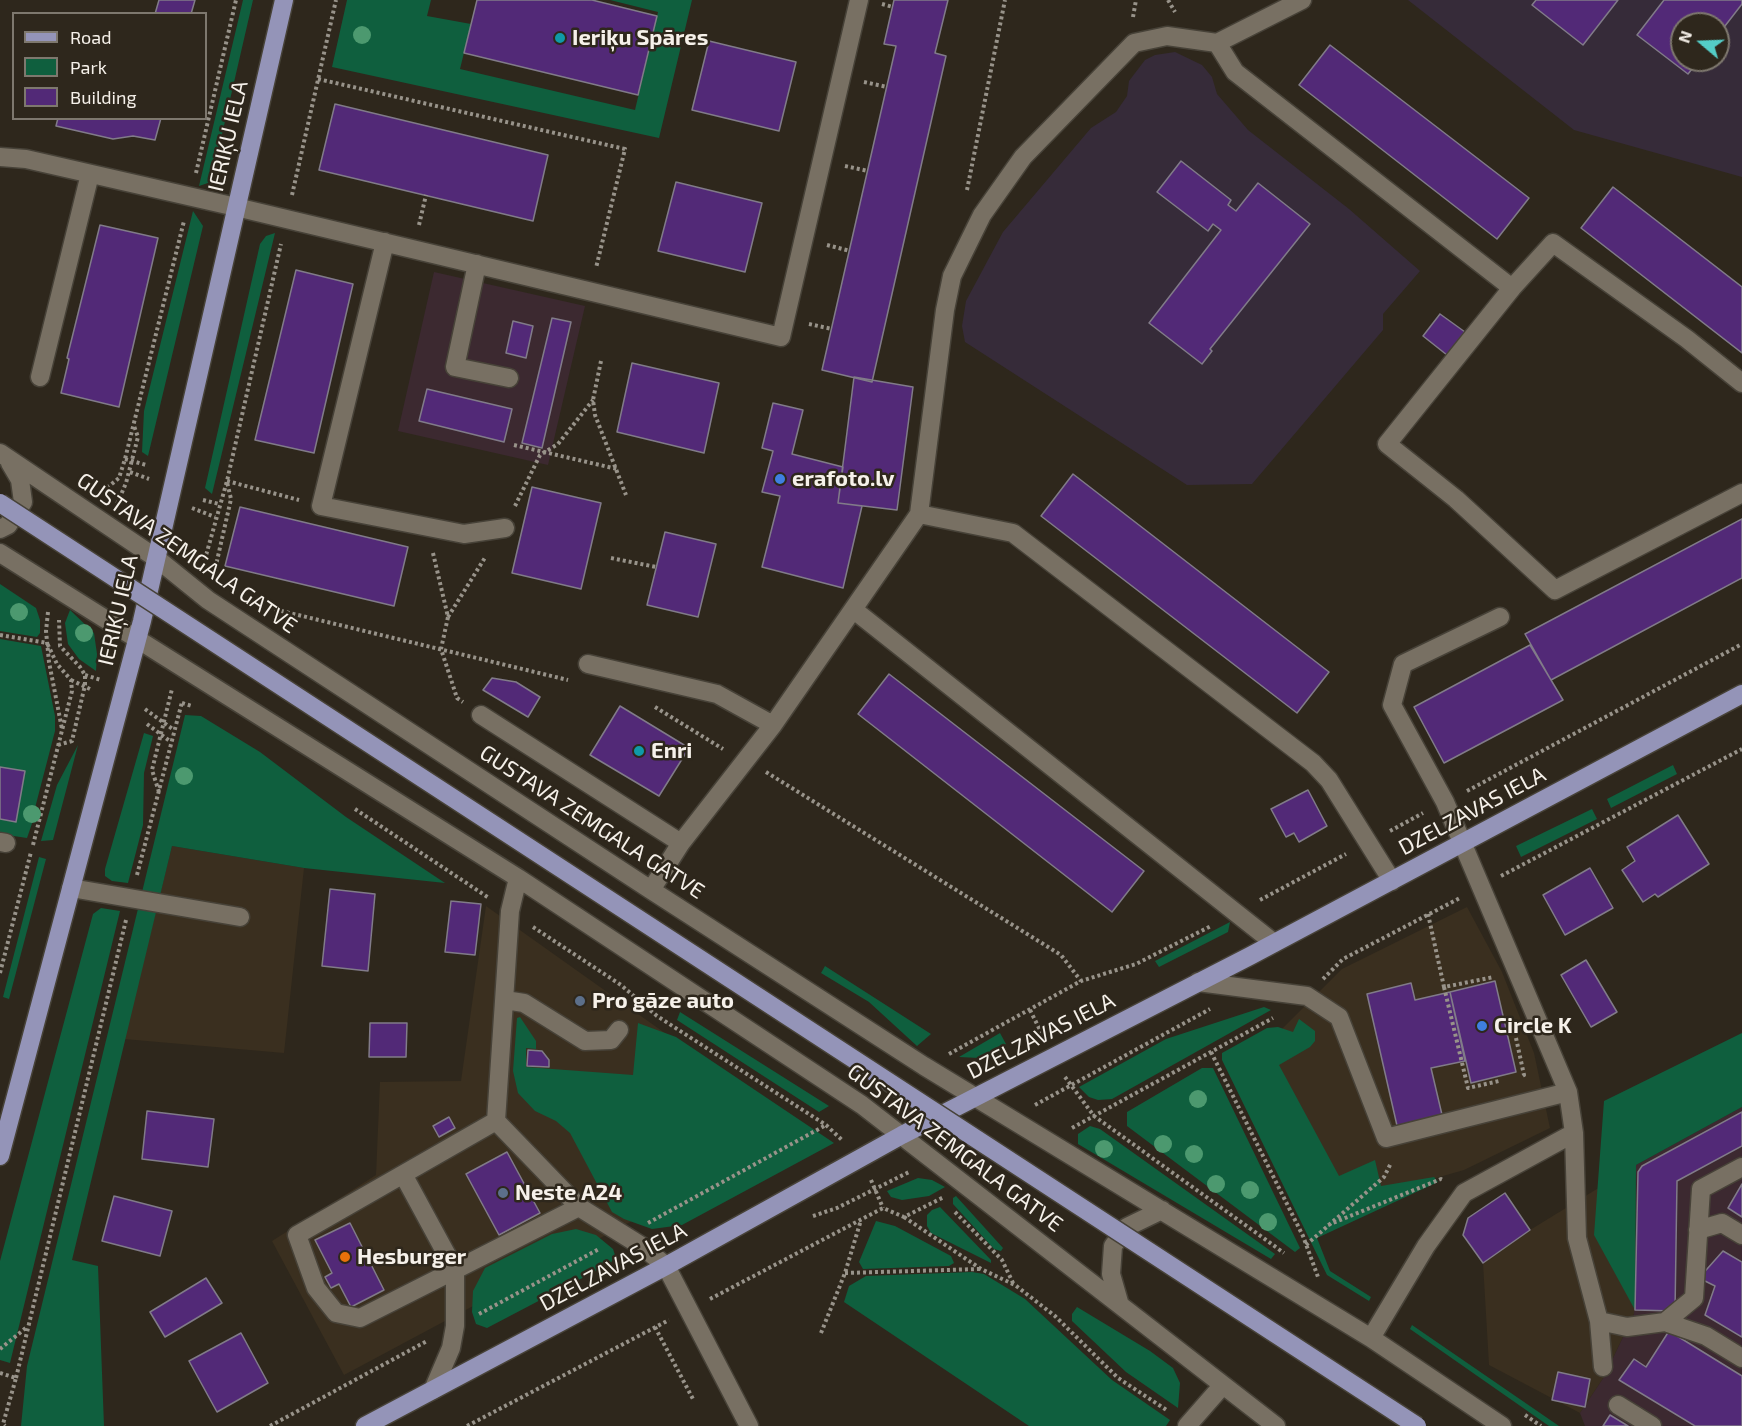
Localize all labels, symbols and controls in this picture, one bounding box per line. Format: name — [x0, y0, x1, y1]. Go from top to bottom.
legend — [12, 12, 207, 120]
north arrow — [1670, 12, 1730, 72]
place label: Ieriķu Spāres — [572, 25, 708, 51]
text: Road — [70, 26, 111, 48]
text: N — [1674, 28, 1695, 45]
marker: Ieriķu Spāres — [553, 31, 567, 45]
text: Park — [70, 56, 107, 78]
street label: IERIĶU IELA — [202, 78, 254, 194]
text: Building — [70, 86, 137, 108]
place label: erafoto.lv — [792, 466, 894, 492]
street label: GUSTAVA ZEMGALA GATVE — [72, 467, 302, 639]
marker: erafoto.lv — [773, 472, 787, 486]
street label: IERIĶU IELA — [92, 552, 144, 668]
place label: Enri — [651, 738, 692, 764]
street label: GUSTAVA ZEMGALA GATVE — [475, 739, 709, 905]
marker: Enri — [632, 744, 646, 758]
street label: DZELZAVAS IELA — [1394, 761, 1550, 861]
street label: DZELZAVAS IELA — [963, 987, 1119, 1085]
place label: Pro gāze auto — [592, 988, 734, 1014]
marker: Pro gāze auto — [573, 994, 587, 1008]
place label: Circle K — [1494, 1013, 1572, 1039]
marker: Circle K — [1475, 1019, 1489, 1033]
street label: GUSTAVA ZEMGALA GATVE — [842, 1058, 1068, 1238]
place label: Neste A24 — [515, 1180, 622, 1206]
marker: Neste A24 — [496, 1186, 510, 1200]
street label: DZELZAVAS IELA — [535, 1217, 691, 1317]
place label: Hesburger — [357, 1244, 466, 1270]
marker: Hesburger — [338, 1250, 352, 1264]

